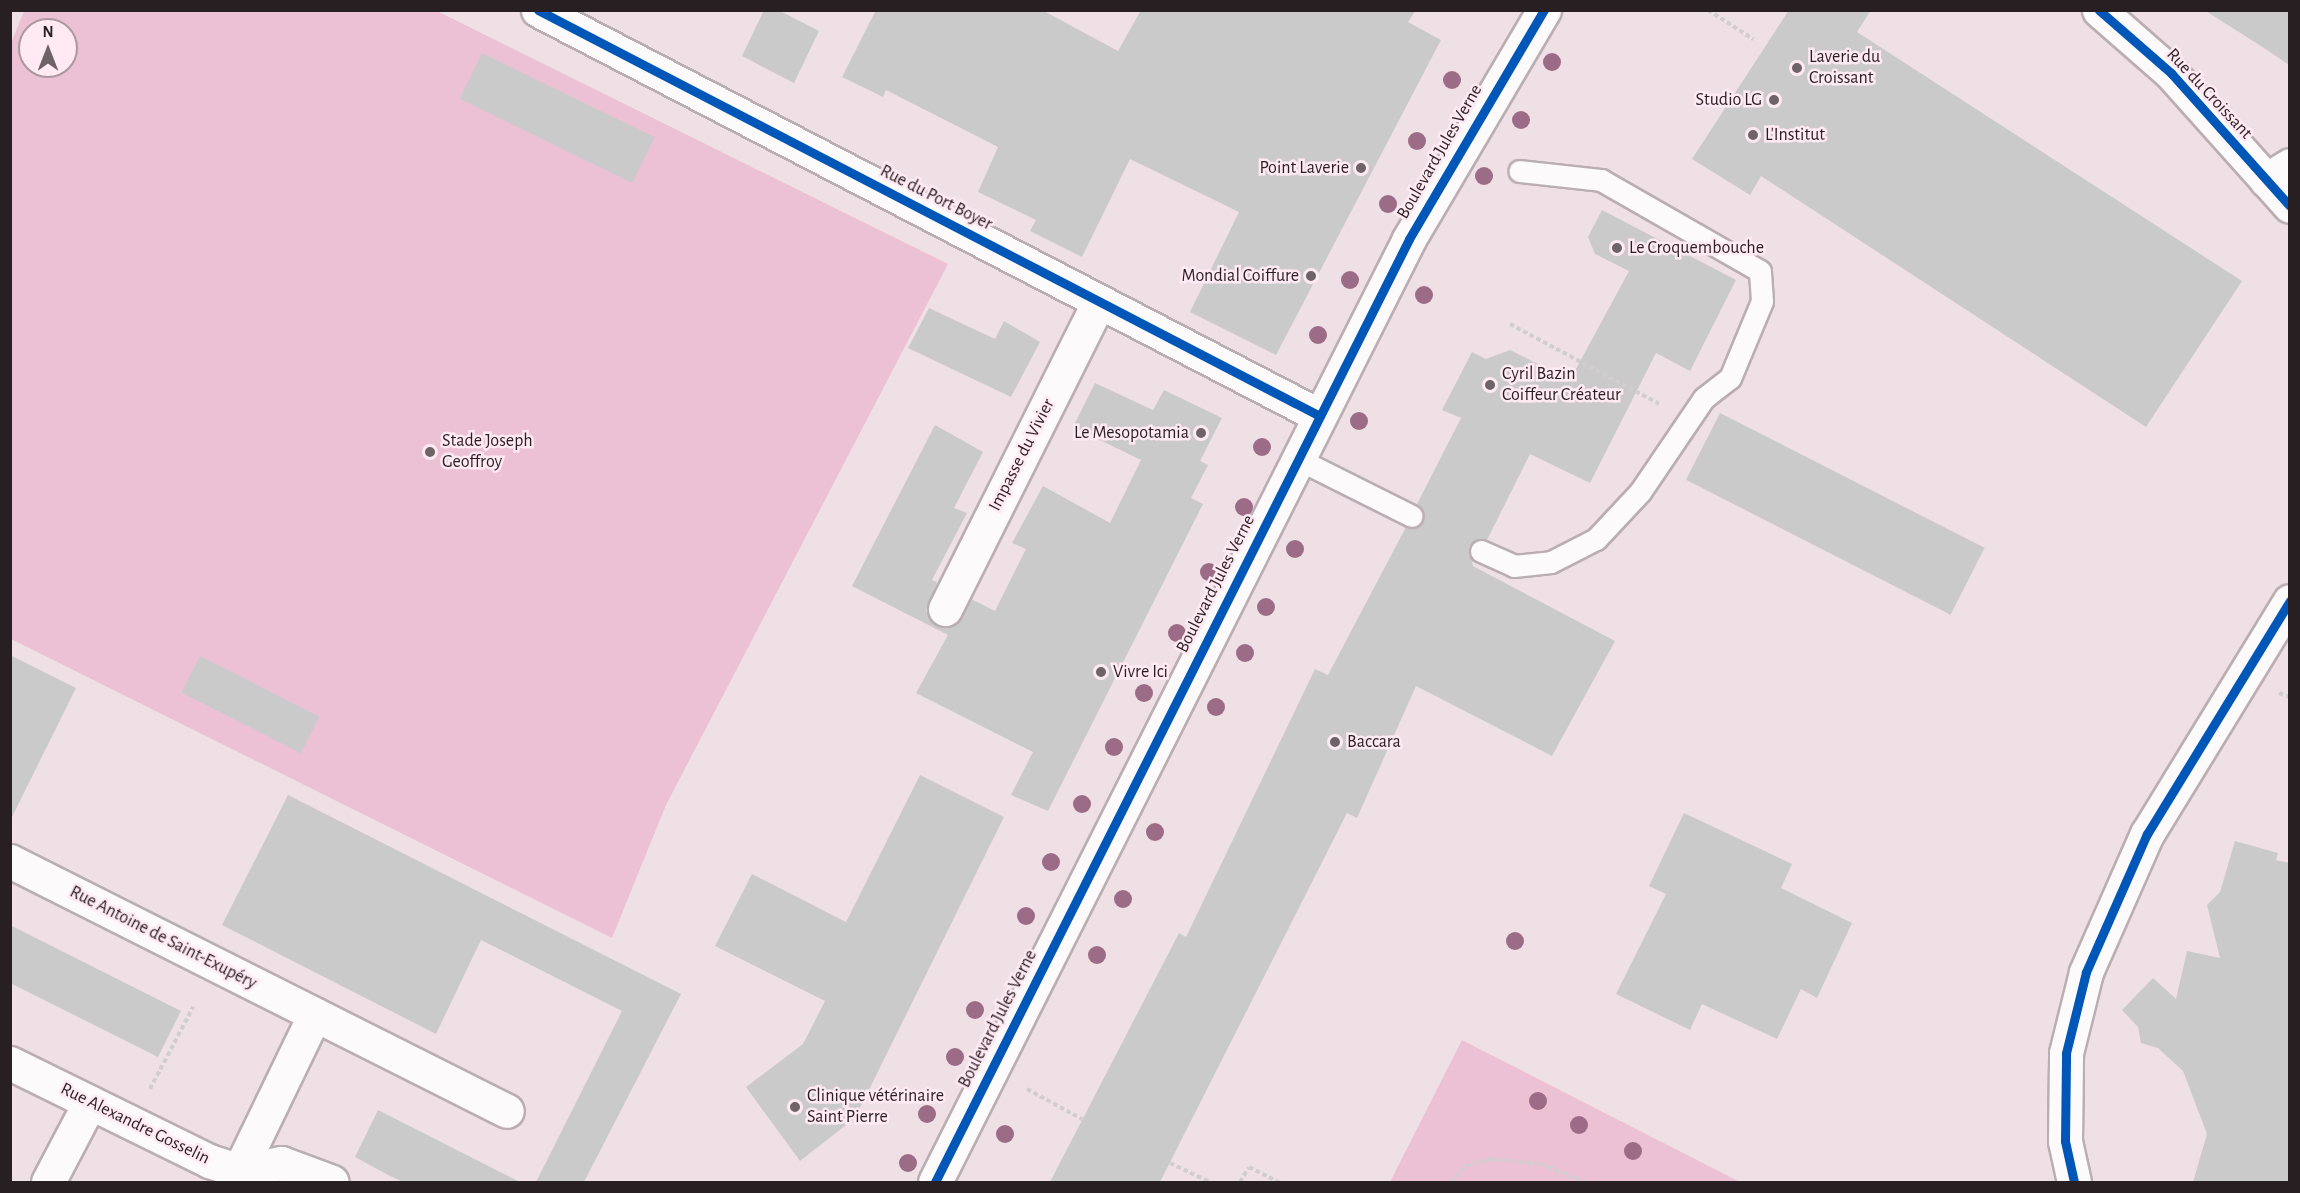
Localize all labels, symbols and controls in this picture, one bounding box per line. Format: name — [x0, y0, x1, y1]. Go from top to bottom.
north arrow — [18, 18, 78, 78]
text: N — [42, 24, 54, 40]
street label: Rue du Croissant — [2162, 44, 2256, 144]
place label: Laverie du Croissant — [1809, 47, 1880, 90]
marker: Laverie du Croissant — [1790, 61, 1804, 75]
street label: Boulevard Jules Verne — [1393, 81, 1487, 223]
place label: Studio LG — [1695, 89, 1762, 111]
marker: Studio LG — [1767, 93, 1781, 107]
place label: L'Institut — [1765, 124, 1825, 146]
marker: L'Institut — [1746, 128, 1760, 142]
place label: Point Laverie — [1260, 157, 1349, 179]
street label: Rue du Port Boyer — [876, 160, 996, 236]
marker: Point Laverie — [1354, 161, 1368, 175]
place label: Le Croquembouche — [1629, 237, 1764, 259]
marker: Le Croquembouche — [1610, 241, 1624, 255]
place label: Mondial Coiffure — [1182, 265, 1299, 287]
marker: Mondial Coiffure — [1304, 269, 1318, 283]
place label: Cyril Bazin Coiffeur Créateur — [1502, 364, 1621, 406]
marker: Cyril Bazin Coiffeur Créateur — [1483, 378, 1497, 392]
street label: Impasse du Vivier — [984, 395, 1060, 515]
place label: Le Mesopotamia — [1074, 422, 1189, 444]
marker: Le Mesopotamia — [1194, 426, 1208, 440]
place label: Stade Joseph Geoffroy — [442, 431, 533, 474]
marker: Stade Joseph Geoffroy — [423, 445, 437, 459]
street label: Boulevard Jules Verne — [1172, 511, 1260, 657]
place label: Vivre Ici — [1113, 661, 1168, 683]
marker: Vivre Ici — [1094, 665, 1108, 679]
place label: Baccara — [1347, 731, 1401, 753]
marker: Baccara — [1328, 735, 1342, 749]
street label: Rue Antoine de Saint-Exupéry — [66, 881, 260, 995]
street label: Boulevard Jules Verne — [954, 946, 1042, 1092]
street label: Rue Alexandre Gosselin — [57, 1078, 213, 1170]
place label: Clinique vétérinaire Saint Pierre — [807, 1086, 944, 1128]
marker: Clinique vétérinaire Saint Pierre — [788, 1100, 802, 1114]

